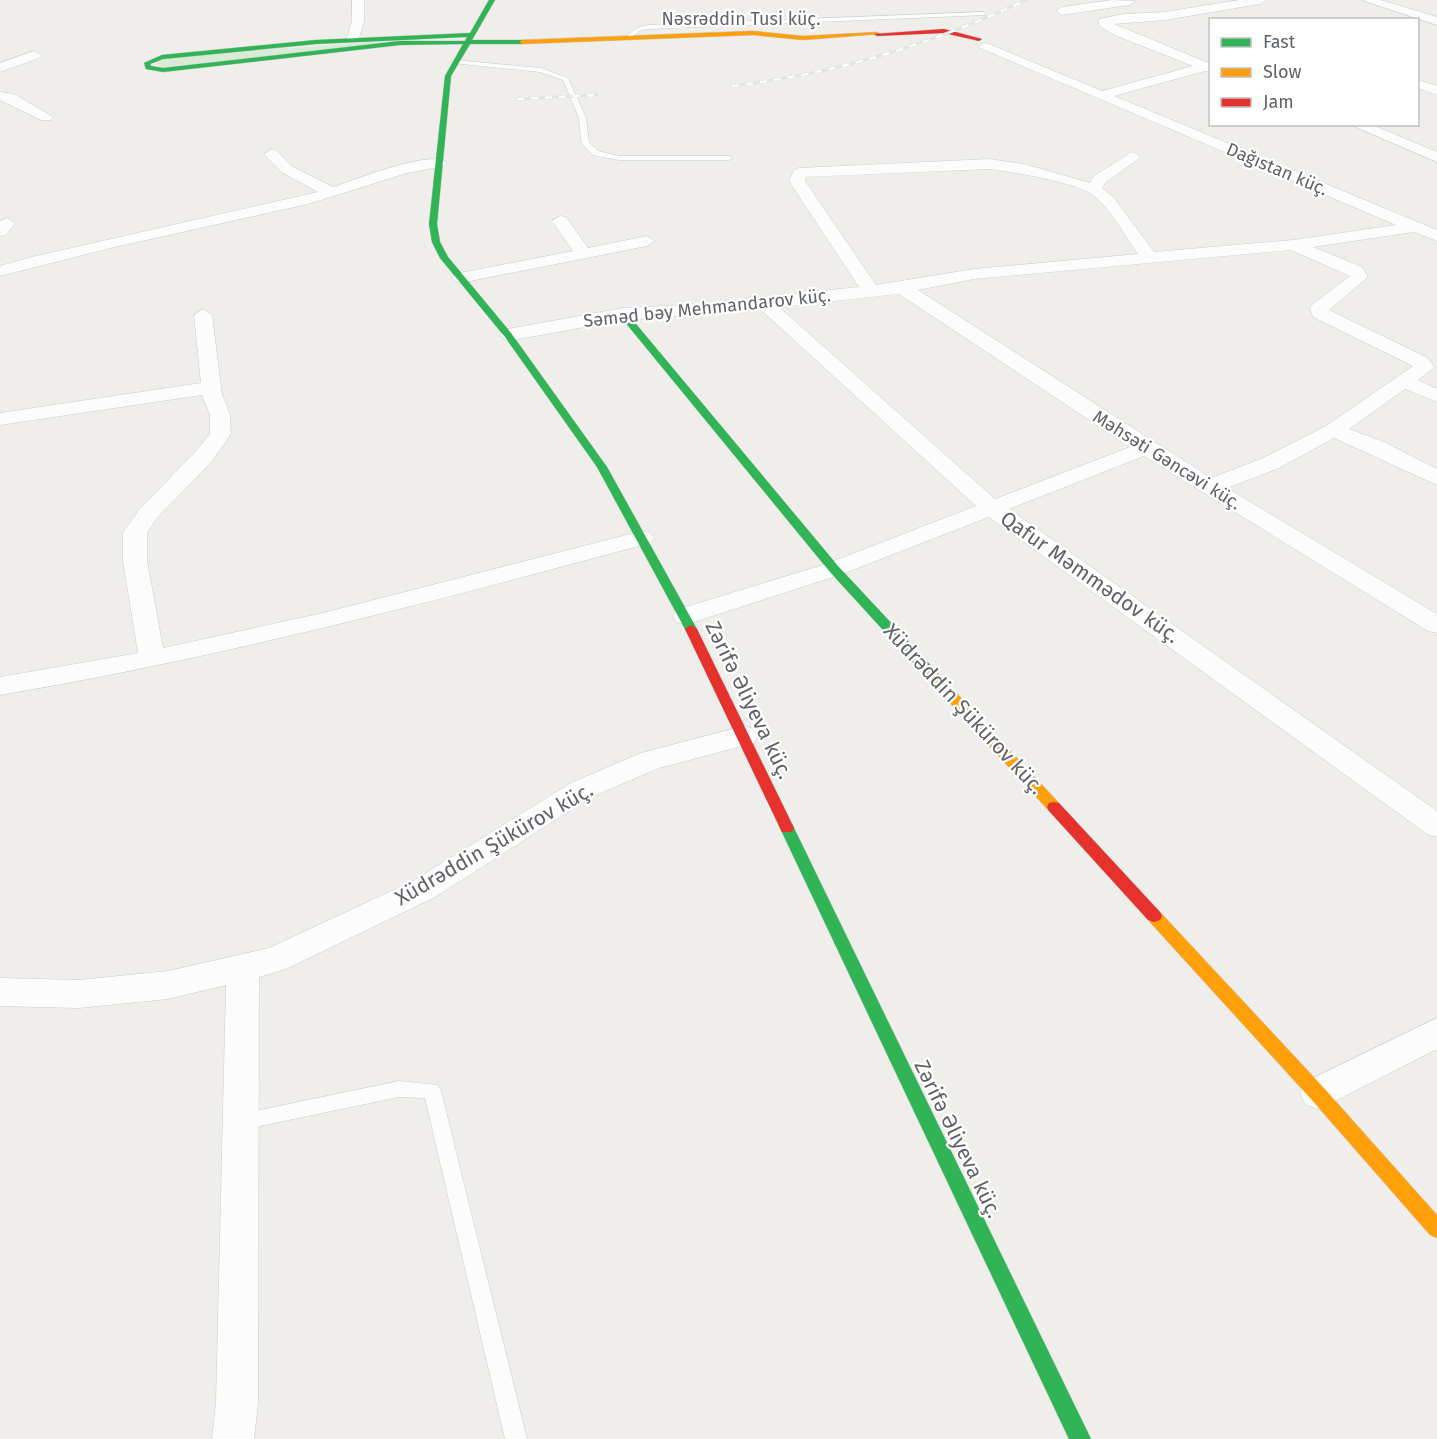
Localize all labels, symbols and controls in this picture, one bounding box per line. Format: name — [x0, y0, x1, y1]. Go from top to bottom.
street label: Nəsrəddin Tusi küç. — [662, 8, 820, 30]
legend — [1209, 18, 1419, 126]
text: Fast — [1263, 31, 1296, 53]
text: Slow — [1263, 61, 1302, 83]
text: Jam — [1263, 91, 1294, 113]
street label: Dağıstan küç. — [1223, 138, 1331, 200]
street label: Səməd bəy Mehmandarov küç. — [582, 284, 832, 332]
street label: Məhsəti Gəncəvi küç. — [1089, 405, 1245, 515]
street label: Qafur Məmmədov küç. — [995, 505, 1185, 649]
street label: Zərifə Əliyeva küç. — [699, 617, 799, 783]
street label: Xüdrəddin Şükürov küç. — [878, 618, 1050, 800]
street label: Xüdrəddin Şükürov küç. — [390, 777, 598, 911]
street label: Zərifə Əliyeva küç. — [908, 1056, 1008, 1222]

